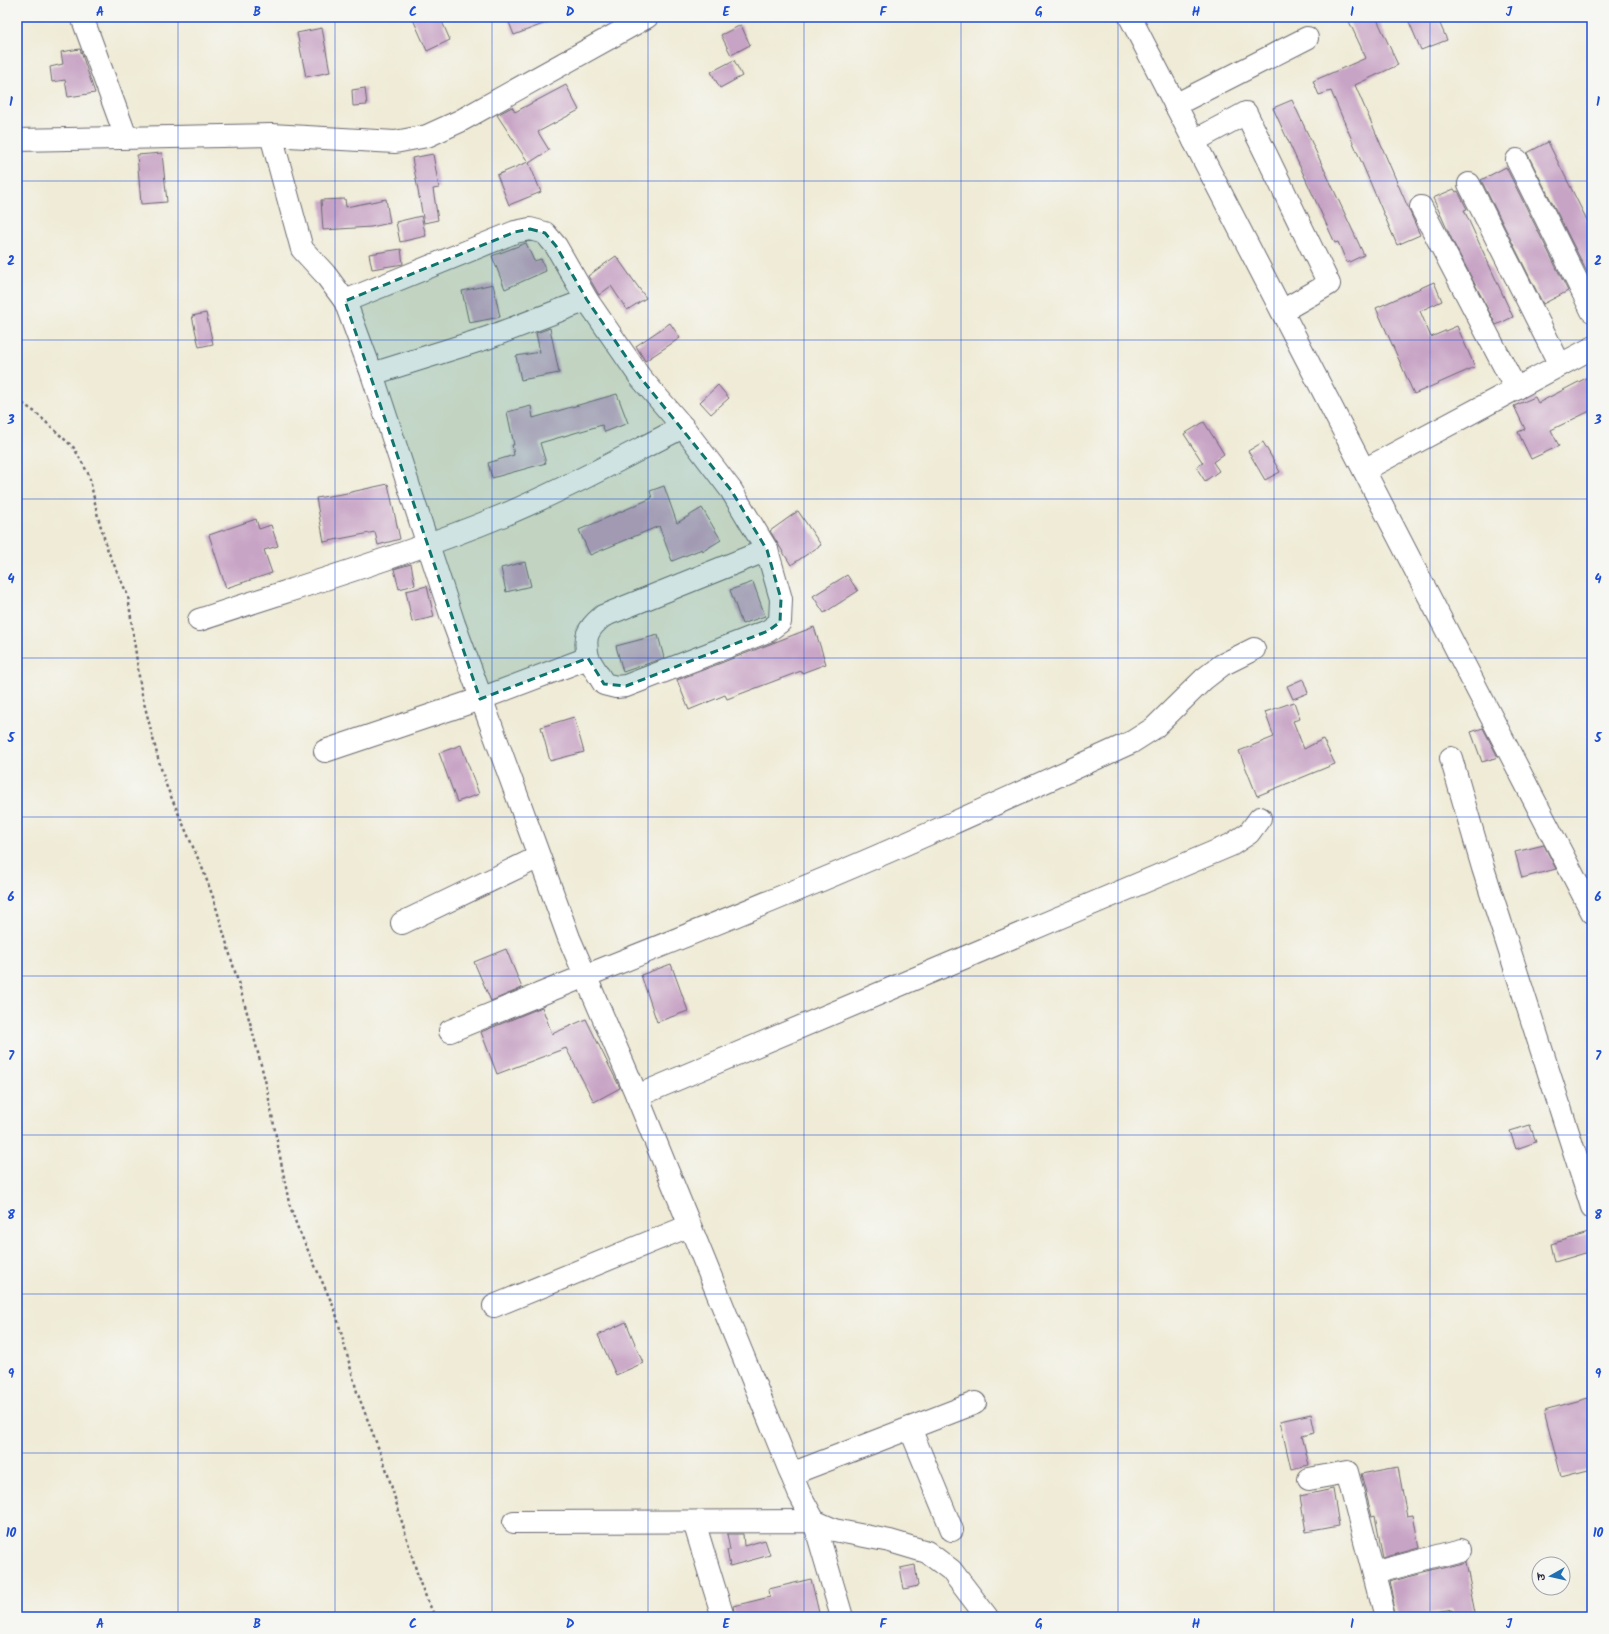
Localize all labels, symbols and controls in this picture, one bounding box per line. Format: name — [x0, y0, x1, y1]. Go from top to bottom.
text: A — [96, 2, 104, 23]
text: B — [253, 2, 261, 23]
text: C — [409, 2, 417, 23]
text: D — [566, 2, 575, 23]
text: E — [722, 2, 730, 23]
text: F — [879, 2, 887, 23]
text: G — [1035, 2, 1043, 23]
text: H — [1192, 2, 1201, 23]
text: I — [1350, 2, 1354, 23]
text: J — [1506, 2, 1513, 23]
text: 1 — [9, 92, 13, 113]
text: 1 — [1596, 92, 1600, 113]
text: 2 — [7, 251, 15, 272]
text: 2 — [1594, 251, 1602, 272]
text: 3 — [6, 410, 15, 431]
text: 3 — [1593, 410, 1602, 431]
text: 4 — [7, 569, 15, 590]
text: 4 — [1594, 569, 1602, 590]
text: 5 — [7, 728, 16, 749]
text: 5 — [1594, 728, 1603, 749]
text: 6 — [7, 887, 15, 908]
text: 6 — [1594, 887, 1602, 908]
text: 7 — [8, 1046, 15, 1067]
text: 7 — [1595, 1046, 1602, 1067]
text: 8 — [7, 1205, 15, 1226]
text: 8 — [1594, 1205, 1602, 1226]
text: 9 — [8, 1364, 15, 1385]
text: 9 — [1595, 1364, 1602, 1385]
text: 10 — [6, 1523, 17, 1544]
text: 10 — [1593, 1523, 1604, 1544]
north arrow — [1531, 1556, 1571, 1596]
text: उ — [1532, 1571, 1551, 1582]
text: A — [96, 1614, 104, 1634]
text: B — [253, 1614, 261, 1634]
text: C — [409, 1614, 417, 1634]
text: D — [566, 1614, 575, 1634]
text: E — [722, 1614, 730, 1634]
text: F — [879, 1614, 887, 1634]
text: G — [1035, 1614, 1043, 1634]
text: H — [1192, 1614, 1201, 1634]
text: I — [1350, 1614, 1354, 1634]
text: J — [1506, 1614, 1513, 1634]

